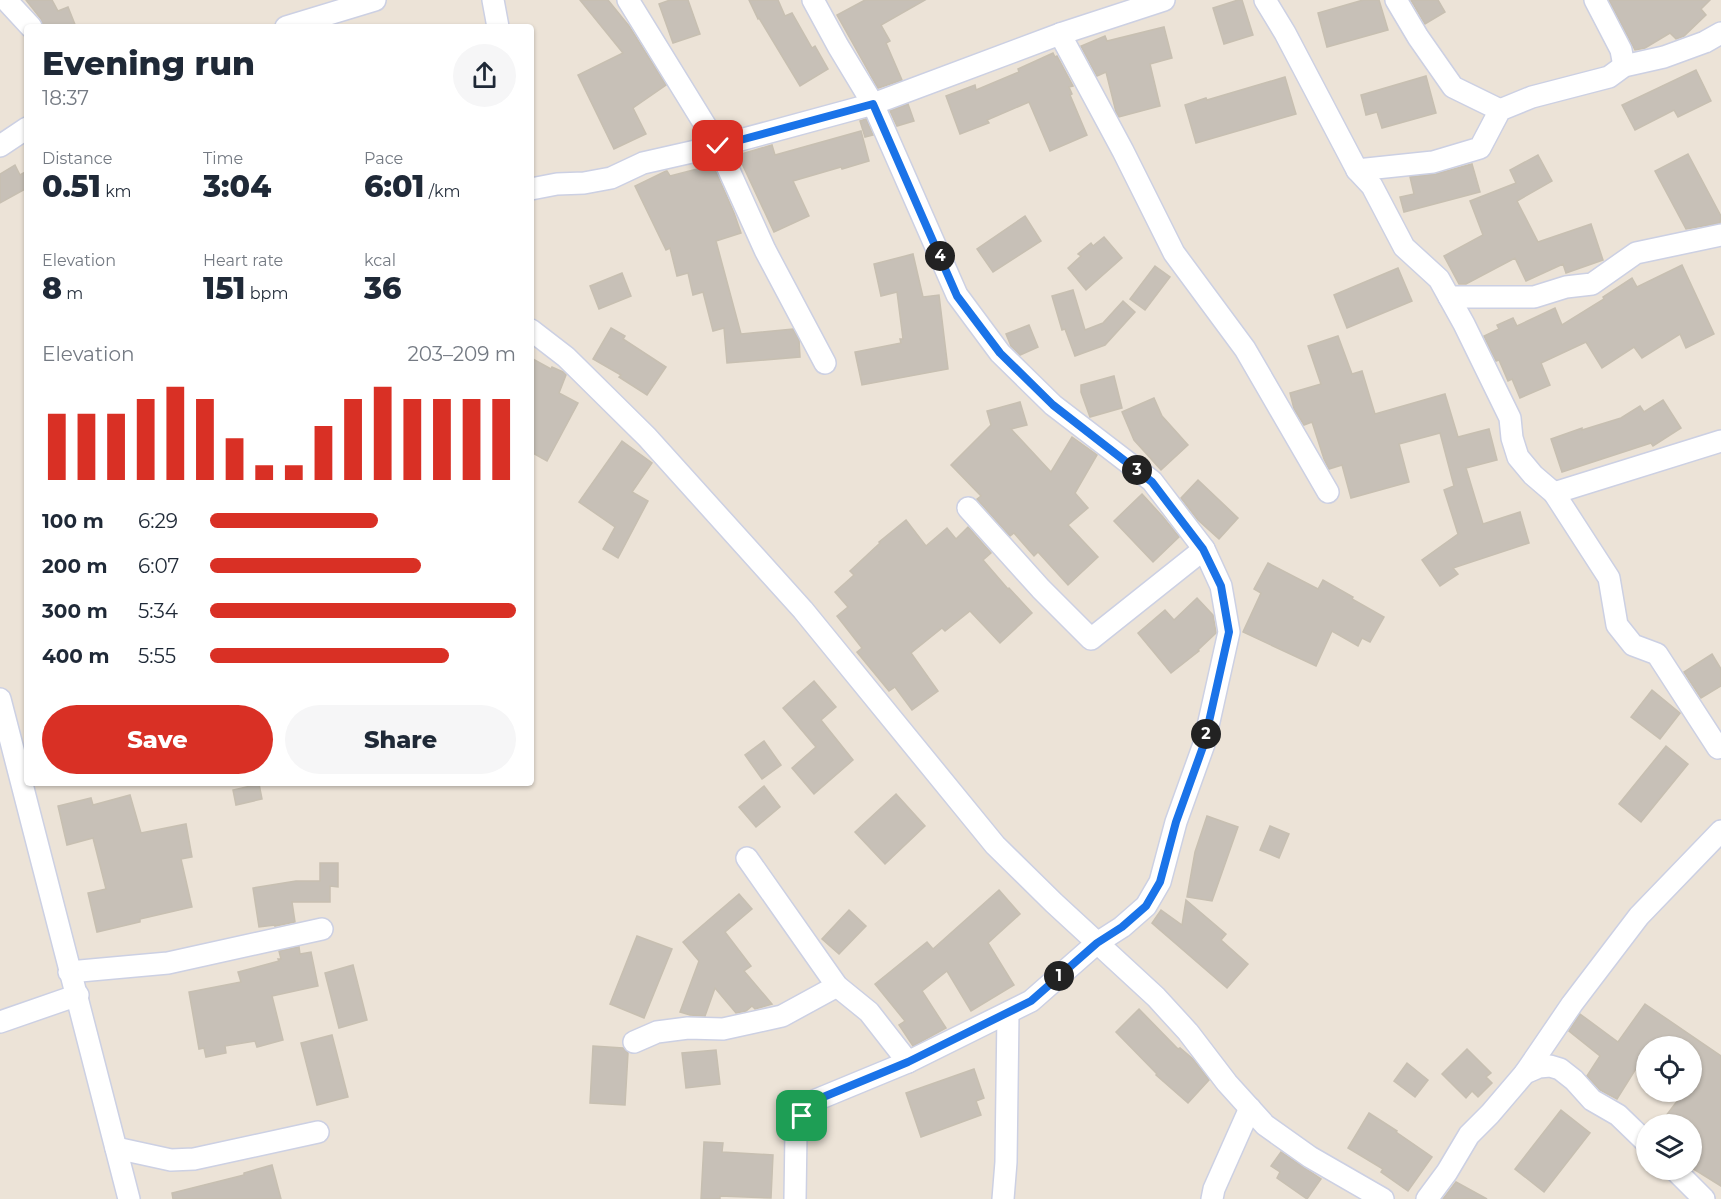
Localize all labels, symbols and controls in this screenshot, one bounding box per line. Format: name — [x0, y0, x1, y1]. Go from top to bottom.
text: Evening run — [42, 43, 255, 83]
button: share — [453, 44, 516, 107]
text: 18:37 — [42, 86, 89, 110]
pin — [692, 120, 743, 171]
icon: check — [701, 129, 734, 162]
text: Distance — [42, 149, 112, 168]
text: Time — [203, 149, 243, 168]
text: Pace — [364, 149, 403, 168]
text: 0.51 — [42, 168, 101, 205]
text: 3:04 — [203, 168, 271, 205]
text: 6:01 — [364, 168, 424, 205]
text: km — [101, 182, 132, 201]
text: /km — [424, 182, 461, 201]
pin: 4 — [925, 241, 955, 271]
text: 4 — [934, 246, 946, 265]
text: Elevation — [42, 251, 116, 270]
text: Heart rate — [203, 251, 283, 270]
text: kcal — [364, 251, 396, 270]
text: 8 — [42, 270, 62, 307]
text: 151 — [203, 270, 246, 307]
text: 36 — [364, 270, 402, 307]
text: m — [62, 284, 83, 303]
text: bpm — [246, 284, 288, 303]
text: Elevation — [42, 342, 134, 366]
text: 203–209 m — [407, 342, 516, 366]
pin: 3 — [1122, 455, 1152, 485]
text: 3 — [1132, 460, 1142, 479]
text: 100 m — [42, 509, 104, 533]
text: 6:29 — [138, 509, 178, 533]
text: 200 m — [42, 554, 108, 578]
text: 6:07 — [138, 554, 179, 578]
text: 300 m — [42, 599, 108, 623]
text: 5:34 — [138, 599, 178, 623]
text: 400 m — [42, 644, 110, 668]
text: 5:55 — [138, 644, 176, 668]
button: Save — [42, 705, 273, 774]
button: Share — [285, 705, 516, 774]
pin: 2 — [1191, 719, 1221, 749]
text: 2 — [1201, 724, 1211, 743]
pin: 1 — [1044, 961, 1074, 991]
text: 1 — [1056, 966, 1062, 985]
map controls — [1636, 1036, 1702, 1180]
button: locate — [1636, 1036, 1702, 1102]
pin — [776, 1090, 827, 1141]
icon: arrive — [785, 1099, 818, 1132]
button: layers — [1636, 1114, 1702, 1180]

